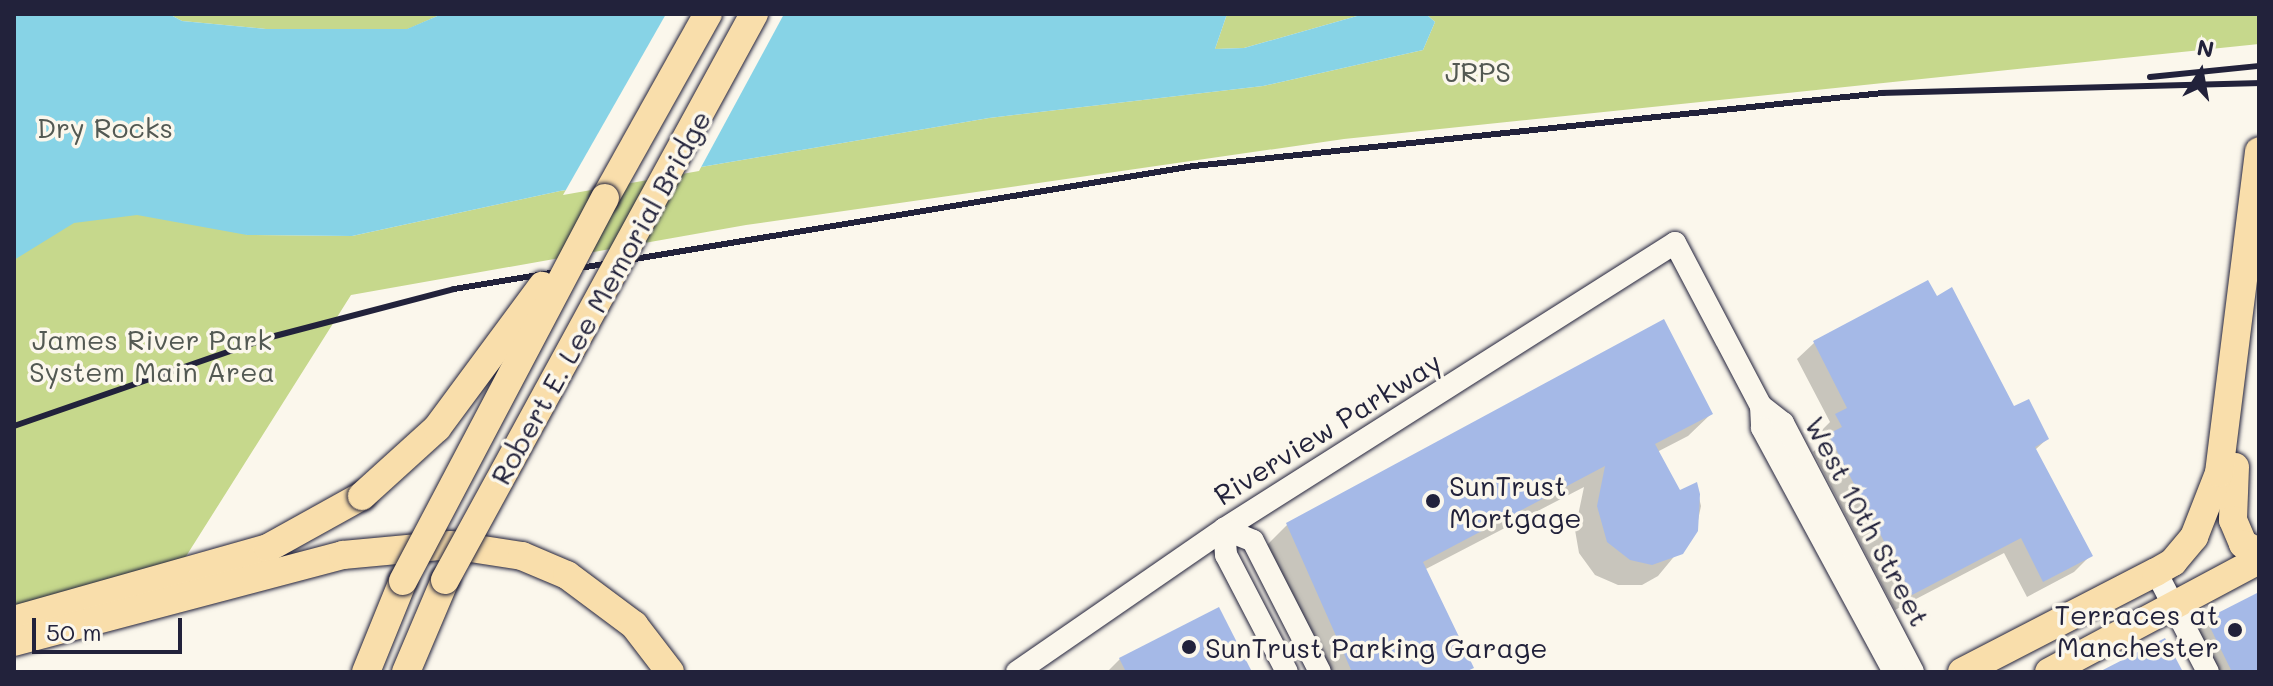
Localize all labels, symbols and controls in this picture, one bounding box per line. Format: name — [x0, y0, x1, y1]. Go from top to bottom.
north arrow — [2161, 32, 2241, 112]
text: N — [2195, 32, 2217, 64]
park label: JRPS — [1445, 54, 1511, 88]
street label: Robert E. Lee Memorial Bridge — [483, 104, 717, 490]
park label: Dry Rocks — [37, 110, 173, 144]
park label: James River Park System Main Area — [29, 322, 275, 388]
street label: Riverview Parkway — [1207, 344, 1447, 512]
street label: West 10th Street — [1799, 410, 1937, 632]
place label: SunTrust Mortgage — [1449, 468, 1582, 534]
marker: SunTrust Mortgage — [1424, 492, 1442, 510]
place label: Terraces at Manchester — [2054, 597, 2219, 663]
scale bar — [36, 602, 186, 652]
text: 50 m — [46, 616, 102, 647]
marker: Terraces at Manchester — [2226, 621, 2244, 639]
place label: SunTrust Parking Garage — [1205, 630, 1547, 664]
marker: SunTrust Parking Garage — [1180, 638, 1198, 656]

